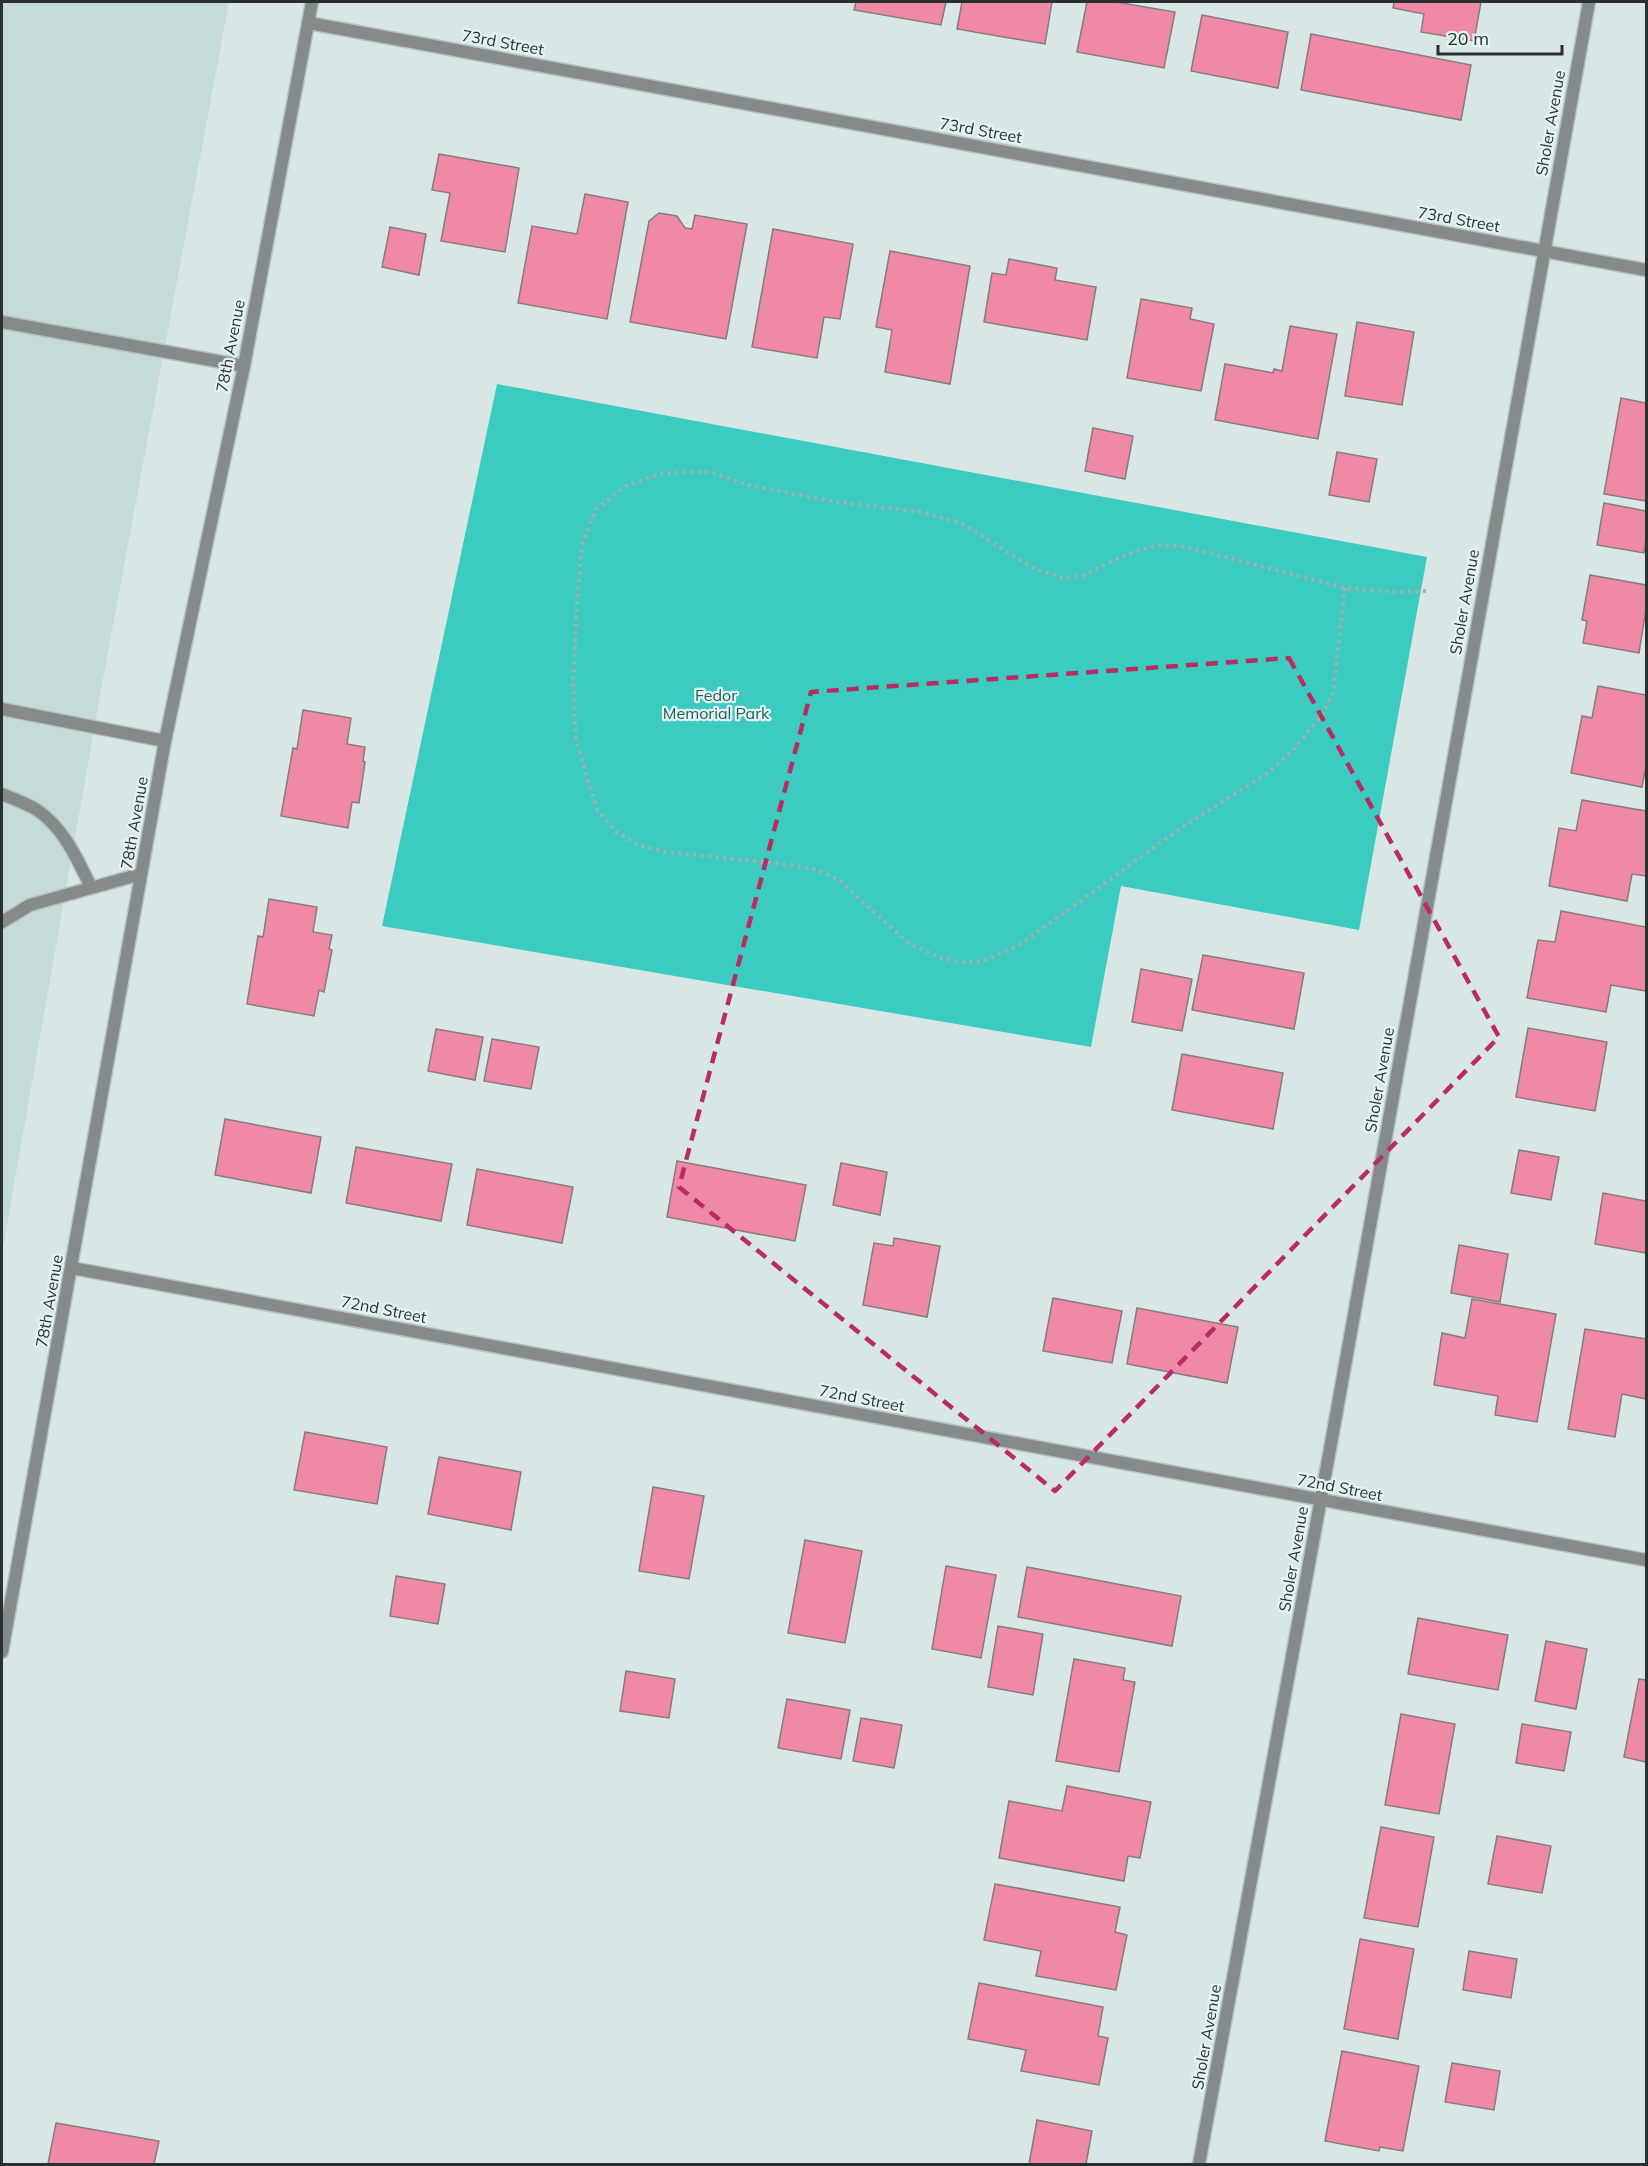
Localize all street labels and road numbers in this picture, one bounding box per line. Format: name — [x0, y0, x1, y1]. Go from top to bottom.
street label: 73rd Street — [460, 25, 546, 59]
street label: Sholer Avenue — [1531, 69, 1569, 177]
street label: 73rd Street — [938, 113, 1024, 147]
street label: 73rd Street — [1416, 202, 1502, 236]
street label: 78th Avenue — [211, 298, 249, 394]
street label: Sholer Avenue — [1445, 548, 1483, 656]
street label: 78th Avenue — [116, 775, 152, 871]
street label: Sholer Avenue — [1360, 1026, 1398, 1134]
street label: 78th Avenue — [31, 1253, 67, 1349]
street label: 72nd Street — [340, 1291, 429, 1327]
street label: 72nd Street — [818, 1380, 907, 1416]
street label: 72nd Street — [1296, 1469, 1385, 1505]
street label: Sholer Avenue — [1274, 1505, 1312, 1613]
street label: Sholer Avenue — [1187, 1983, 1225, 2091]

